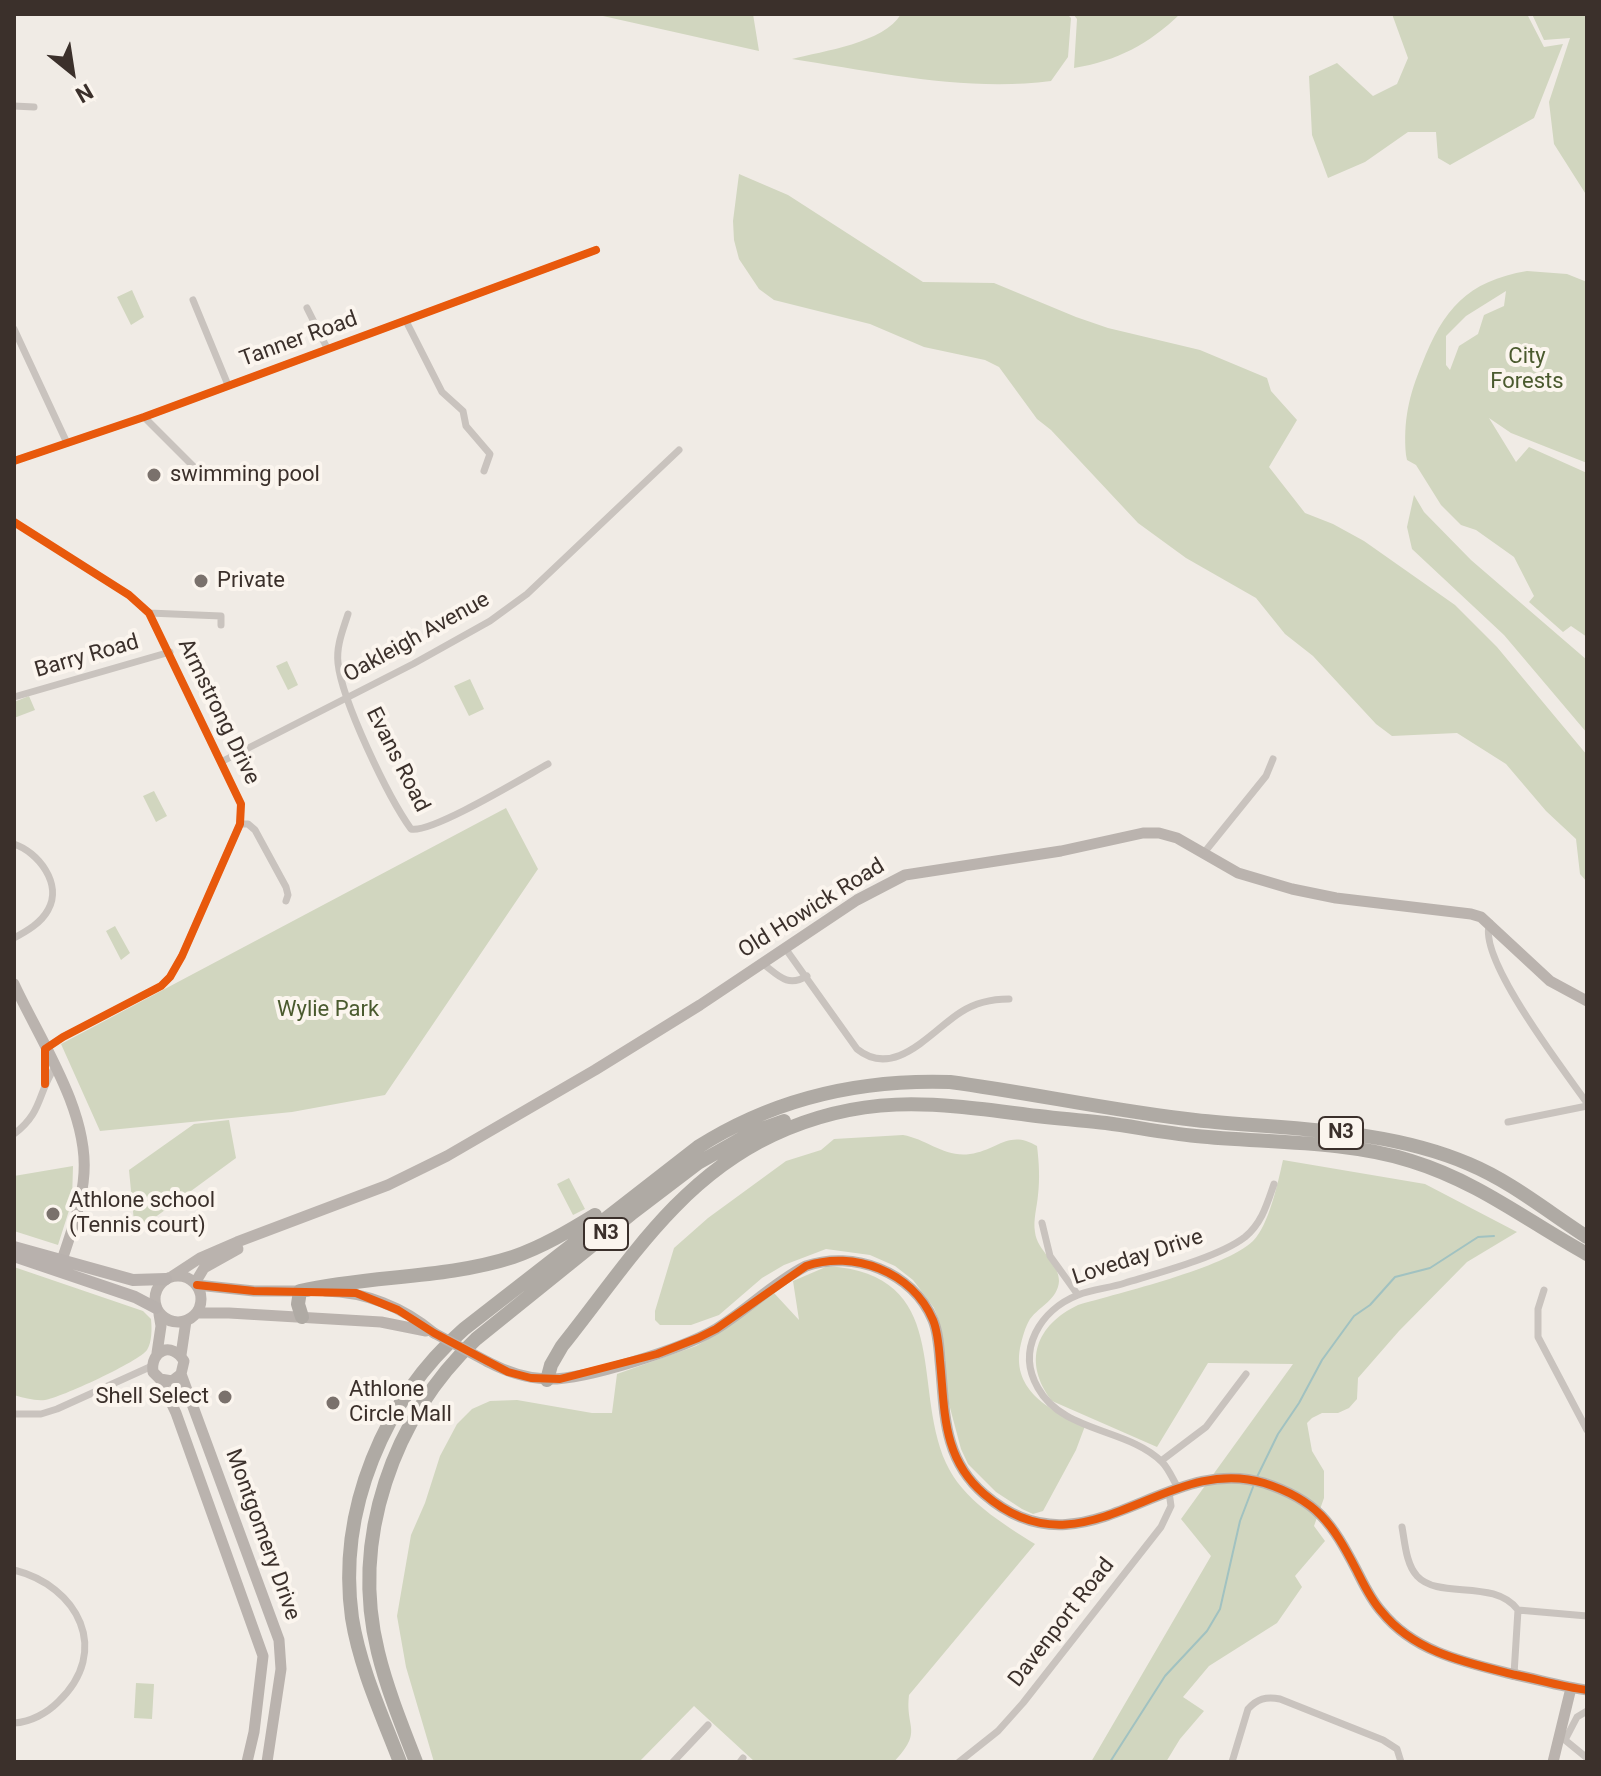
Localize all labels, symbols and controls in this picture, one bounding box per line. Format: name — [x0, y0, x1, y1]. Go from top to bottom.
north arrow — [32, 32, 112, 112]
text: N — [71, 79, 97, 108]
street label: Tanner Road — [237, 307, 361, 373]
park label: City Forests — [1490, 344, 1564, 396]
place label: swimming pool — [170, 462, 320, 488]
marker: swimming pool — [145, 466, 163, 484]
place label: Private — [217, 568, 285, 594]
marker: Private — [192, 572, 210, 590]
street label: Oakleigh Avenue — [340, 587, 494, 689]
street label: Barry Road — [32, 630, 142, 684]
street label: Armstrong Drive — [171, 635, 265, 789]
street label: Evans Road — [359, 703, 435, 817]
street label: Old Howick Road — [734, 854, 890, 964]
park label: Wylie Park — [277, 997, 379, 1023]
road number: N3 — [1319, 1117, 1363, 1149]
place label: Athlone school (Tennis court) — [69, 1188, 215, 1240]
marker: Athlone school (Tennis court) — [44, 1205, 62, 1223]
road number: N3 — [584, 1218, 628, 1250]
street label: Loveday Drive — [1069, 1224, 1207, 1292]
place label: Athlone Circle Mall — [349, 1377, 452, 1428]
place label: Shell Select — [96, 1384, 209, 1410]
marker: Shell Select — [216, 1388, 234, 1406]
marker: Athlone Circle Mall — [324, 1394, 342, 1412]
street label: Montgomery Drive — [219, 1446, 305, 1624]
street label: Davenport Road — [1003, 1553, 1121, 1693]

